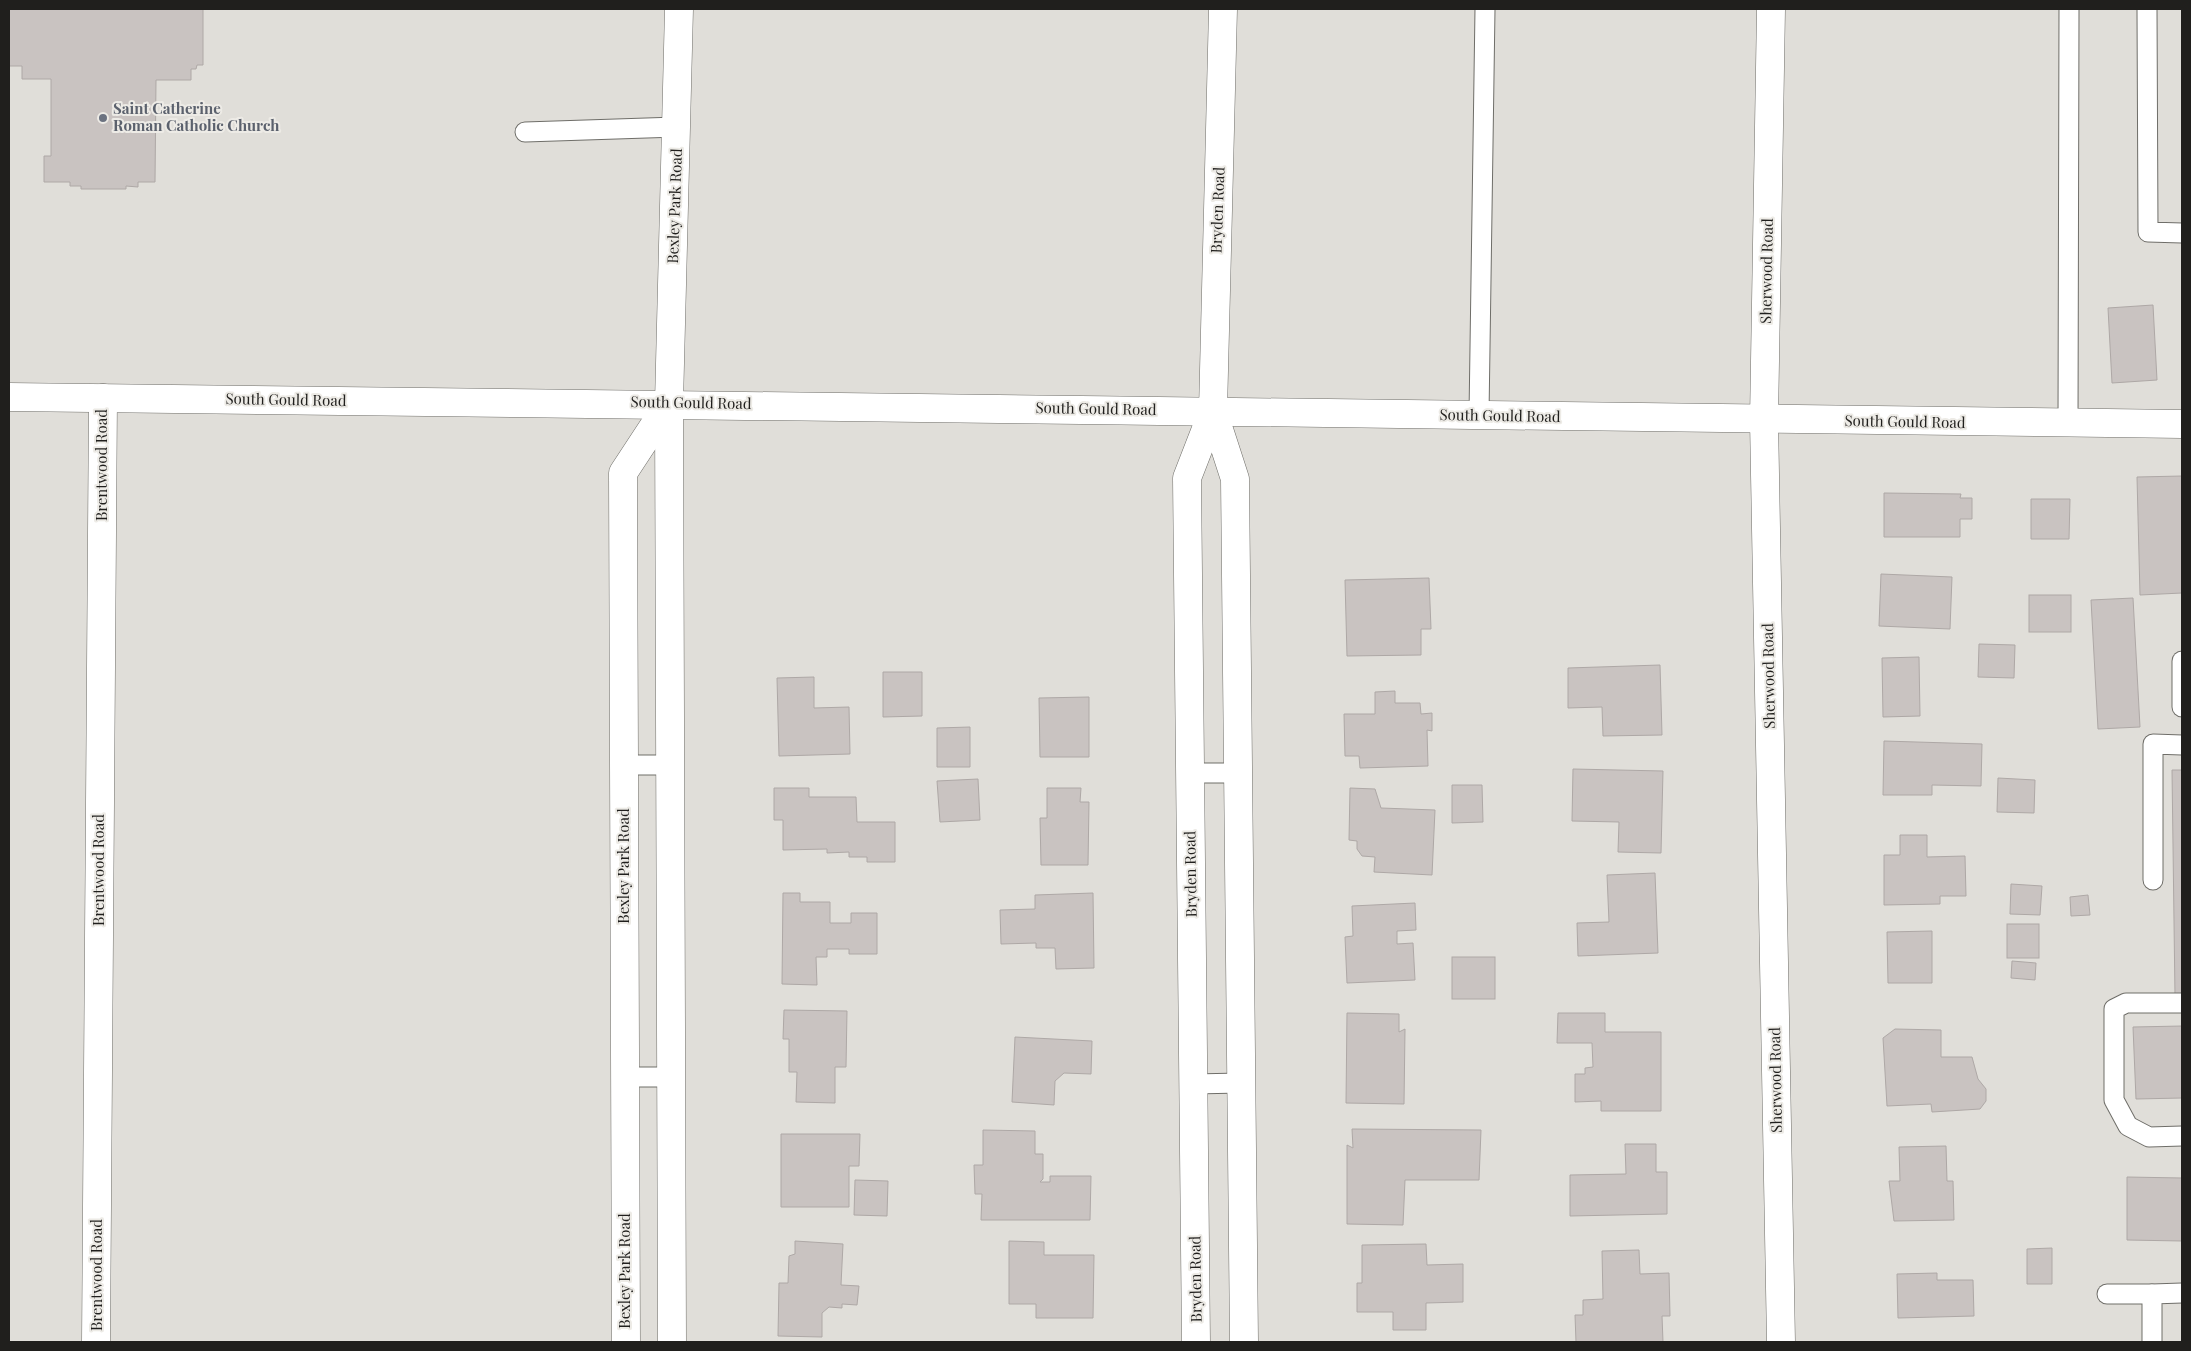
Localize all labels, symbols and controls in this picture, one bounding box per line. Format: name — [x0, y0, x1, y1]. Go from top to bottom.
place label: Saint Catherine Roman Catholic Church — [113, 98, 279, 135]
marker: Saint Catherine Roman Catholic Church — [97, 112, 109, 124]
street label: Bexley Park Road — [662, 148, 686, 264]
street label: Bryden Road — [1205, 166, 1229, 254]
street label: Sherwood Road — [1755, 218, 1777, 324]
street label: South Gould Road — [225, 388, 347, 410]
street label: South Gould Road — [630, 391, 752, 413]
street label: South Gould Road — [1035, 397, 1157, 419]
street label: South Gould Road — [1439, 404, 1561, 426]
street label: Brentwood Road — [91, 409, 111, 521]
street label: South Gould Road — [1844, 410, 1966, 432]
street label: Sherwood Road — [1757, 623, 1779, 729]
street label: Bexley Park Road — [613, 808, 633, 924]
street label: Brentwood Road — [88, 814, 108, 926]
street label: Bryden Road — [1179, 830, 1201, 917]
street label: Sherwood Road — [1764, 1027, 1786, 1133]
street label: Bexley Park Road — [614, 1213, 634, 1329]
street label: Brentwood Road — [86, 1219, 106, 1331]
street label: Bryden Road — [1184, 1235, 1206, 1322]

